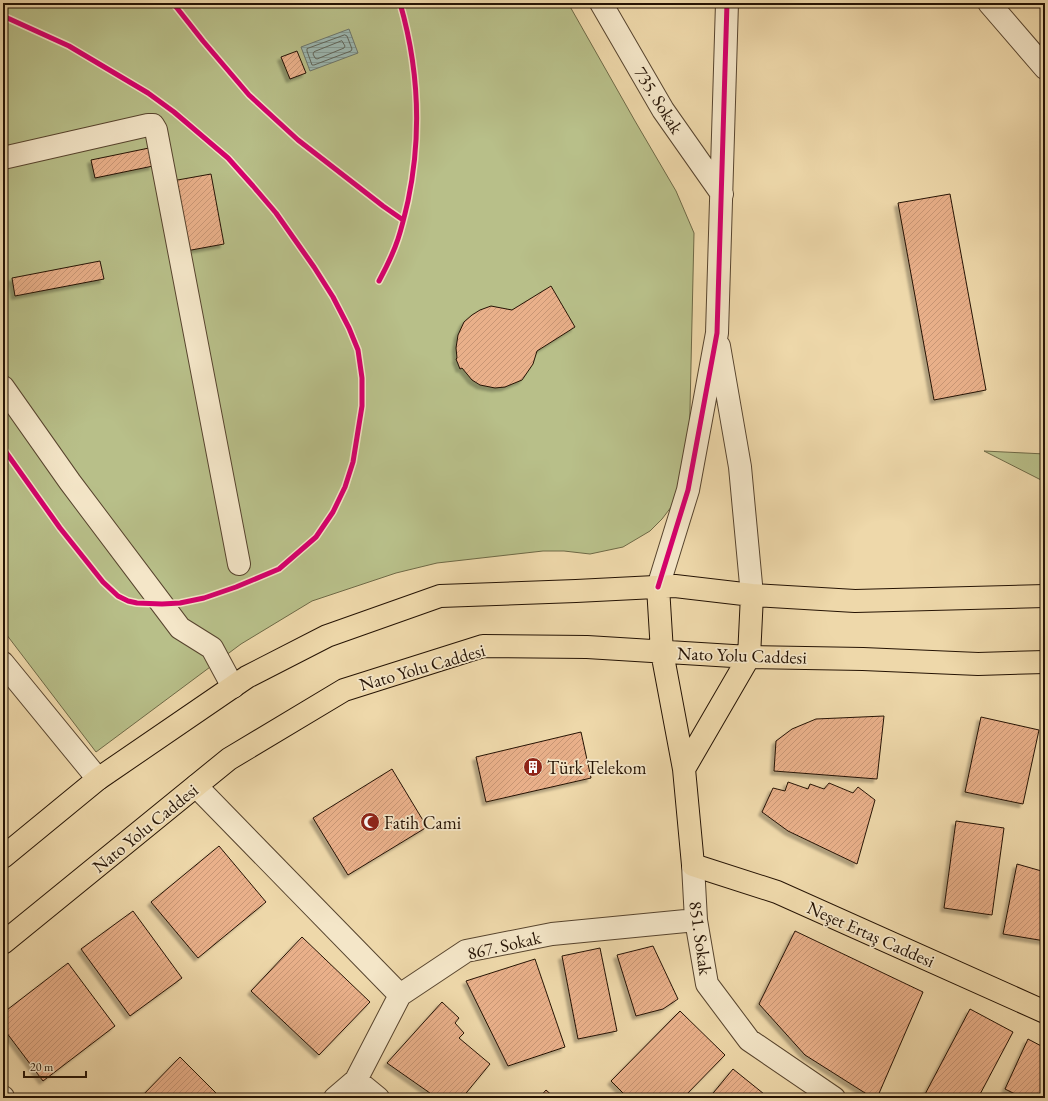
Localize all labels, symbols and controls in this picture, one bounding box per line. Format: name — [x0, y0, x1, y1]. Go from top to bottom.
street label: 735. Sokak — [629, 62, 689, 138]
street label: Nato Yolu Caddesi — [357, 638, 488, 696]
street label: Nato Yolu Caddesi — [677, 641, 808, 669]
building icon: Türk Telekom — [522, 756, 544, 778]
place label: Türk Telekom — [547, 756, 647, 779]
street label: Nato Yolu Caddesi — [87, 778, 203, 878]
mosque icon: Fatih Cami — [359, 811, 381, 833]
place label: Fatih Cami — [384, 811, 462, 834]
street label: Neşet Ertaş Caddesi — [804, 896, 939, 973]
street label: 851. Sokak — [684, 899, 718, 977]
street label: 867. Sokak — [465, 925, 544, 965]
scale bar — [24, 1053, 86, 1079]
text: 20 m — [30, 1059, 54, 1075]

